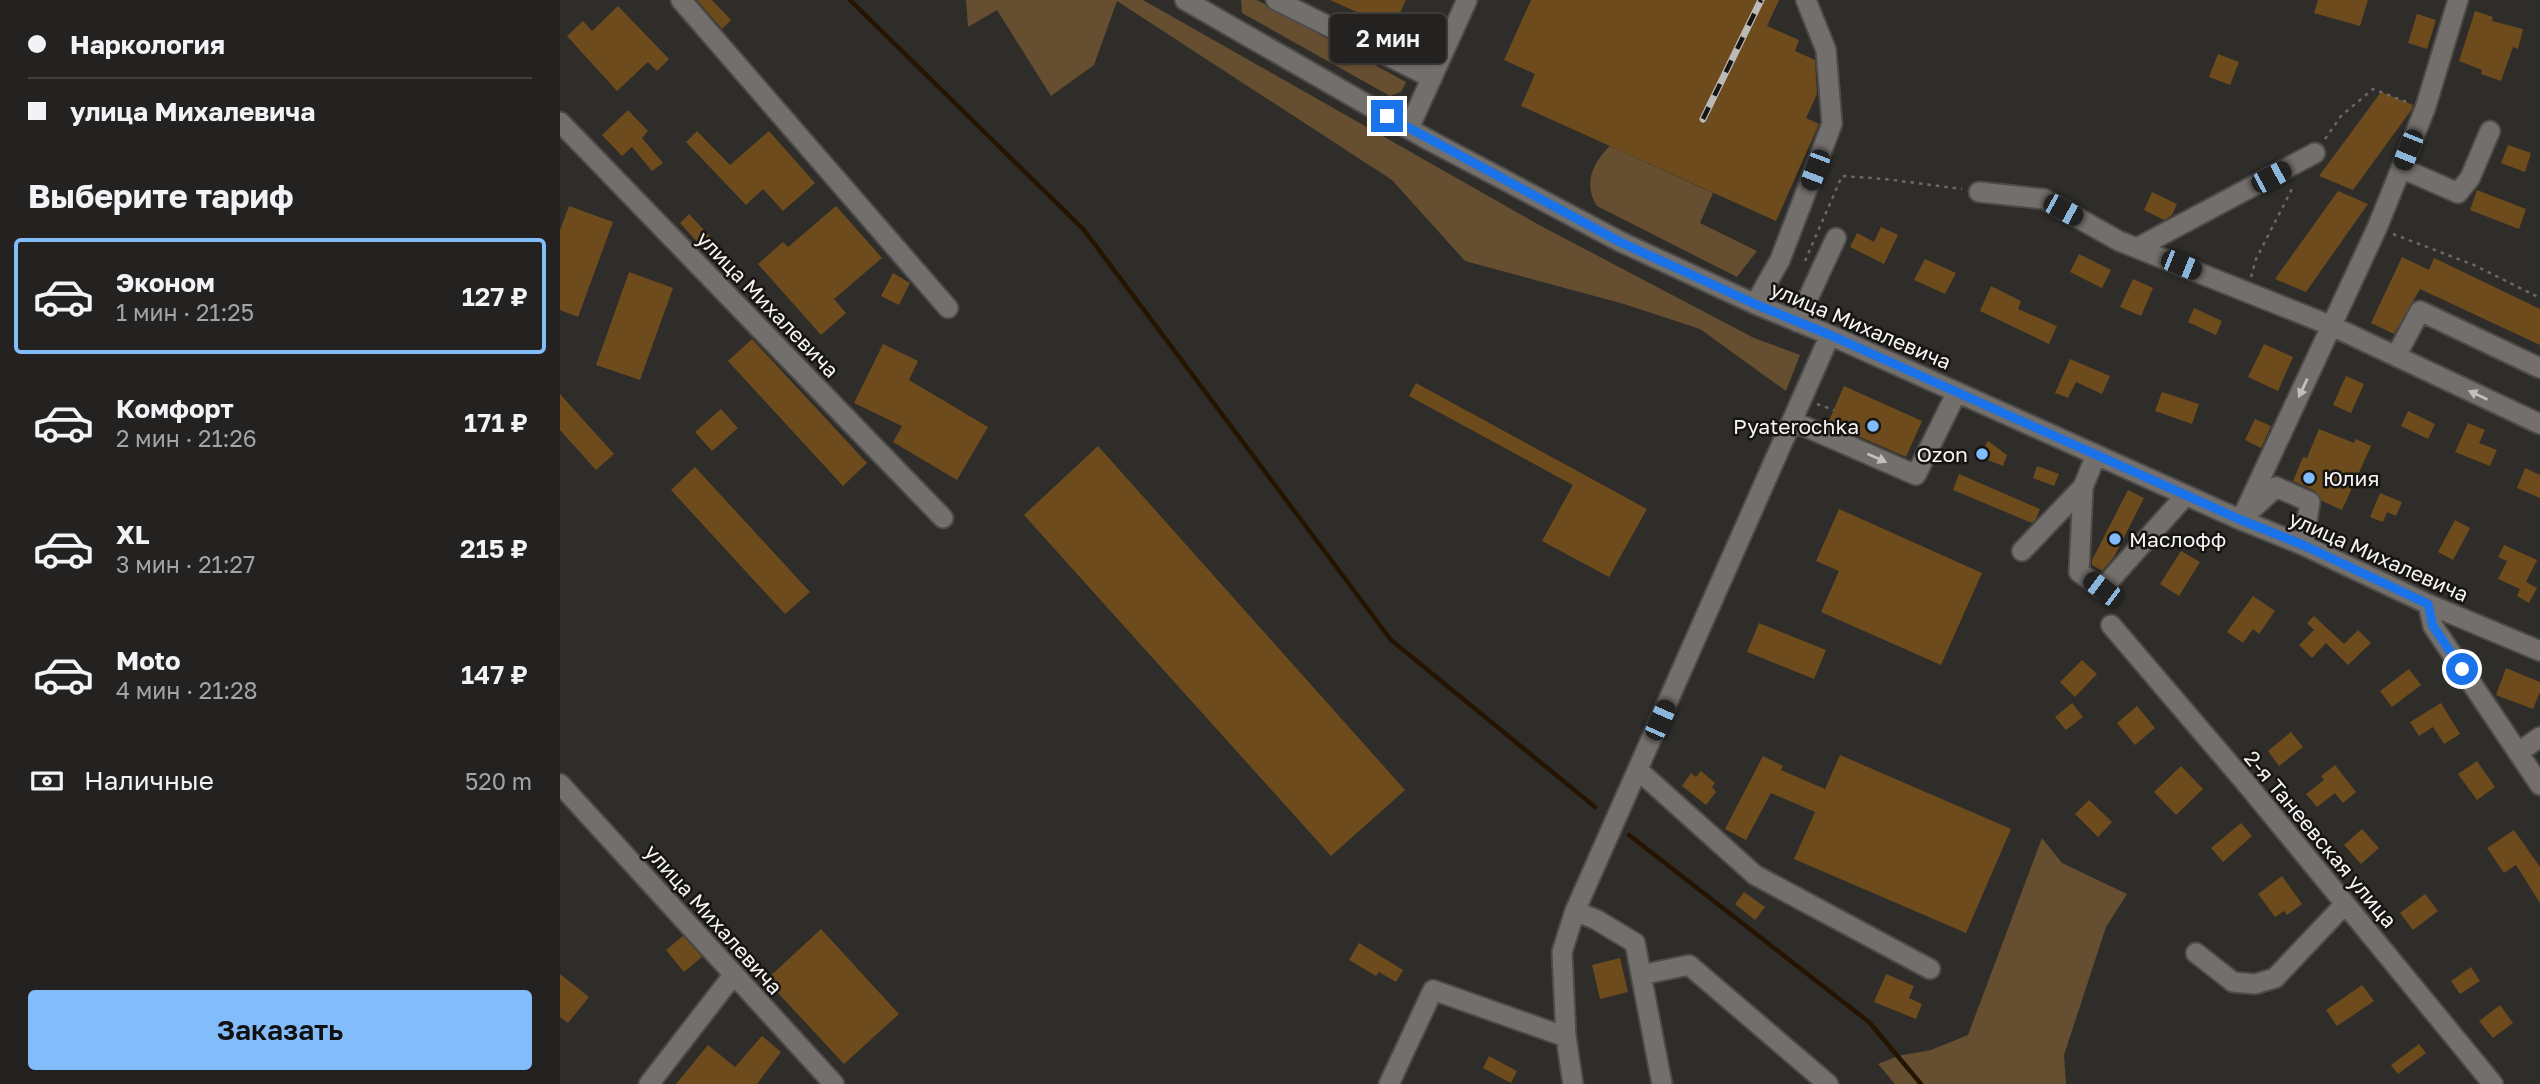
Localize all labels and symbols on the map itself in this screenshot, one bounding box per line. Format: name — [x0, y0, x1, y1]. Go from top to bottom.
callout: 2 мин — [1329, 15, 1445, 64]
route end — [1371, 100, 1403, 132]
car — [2391, 127, 2426, 173]
car — [1798, 147, 1833, 193]
car — [2248, 158, 2295, 196]
car — [2040, 191, 2087, 229]
street label: улица Михалевича — [691, 225, 845, 383]
car — [2158, 247, 2205, 283]
street label: улица Михалевича — [1767, 275, 1955, 375]
one-way arrow — [2297, 378, 2309, 398]
one-way arrow — [2468, 389, 2488, 401]
place label: Pyaterochka — [1733, 413, 1859, 439]
marker: Pyaterochka — [1865, 418, 1881, 434]
place label: Ozon — [1916, 441, 1968, 467]
marker: Ozon — [1974, 446, 1990, 462]
one-way arrow — [1867, 453, 1888, 464]
place label: Юлия — [2323, 465, 2379, 491]
marker: Юлия — [2301, 470, 2317, 486]
street label: улица Михалевича — [2285, 505, 2473, 607]
place label: Маслофф — [2129, 526, 2226, 552]
marker: Маслофф — [2107, 531, 2123, 547]
car — [2079, 568, 2126, 610]
route start — [2446, 653, 2478, 685]
car — [1642, 697, 1679, 743]
street label: 2-я Танеевская улица — [2239, 745, 2403, 933]
street label: улица Михалевича — [640, 838, 788, 1000]

